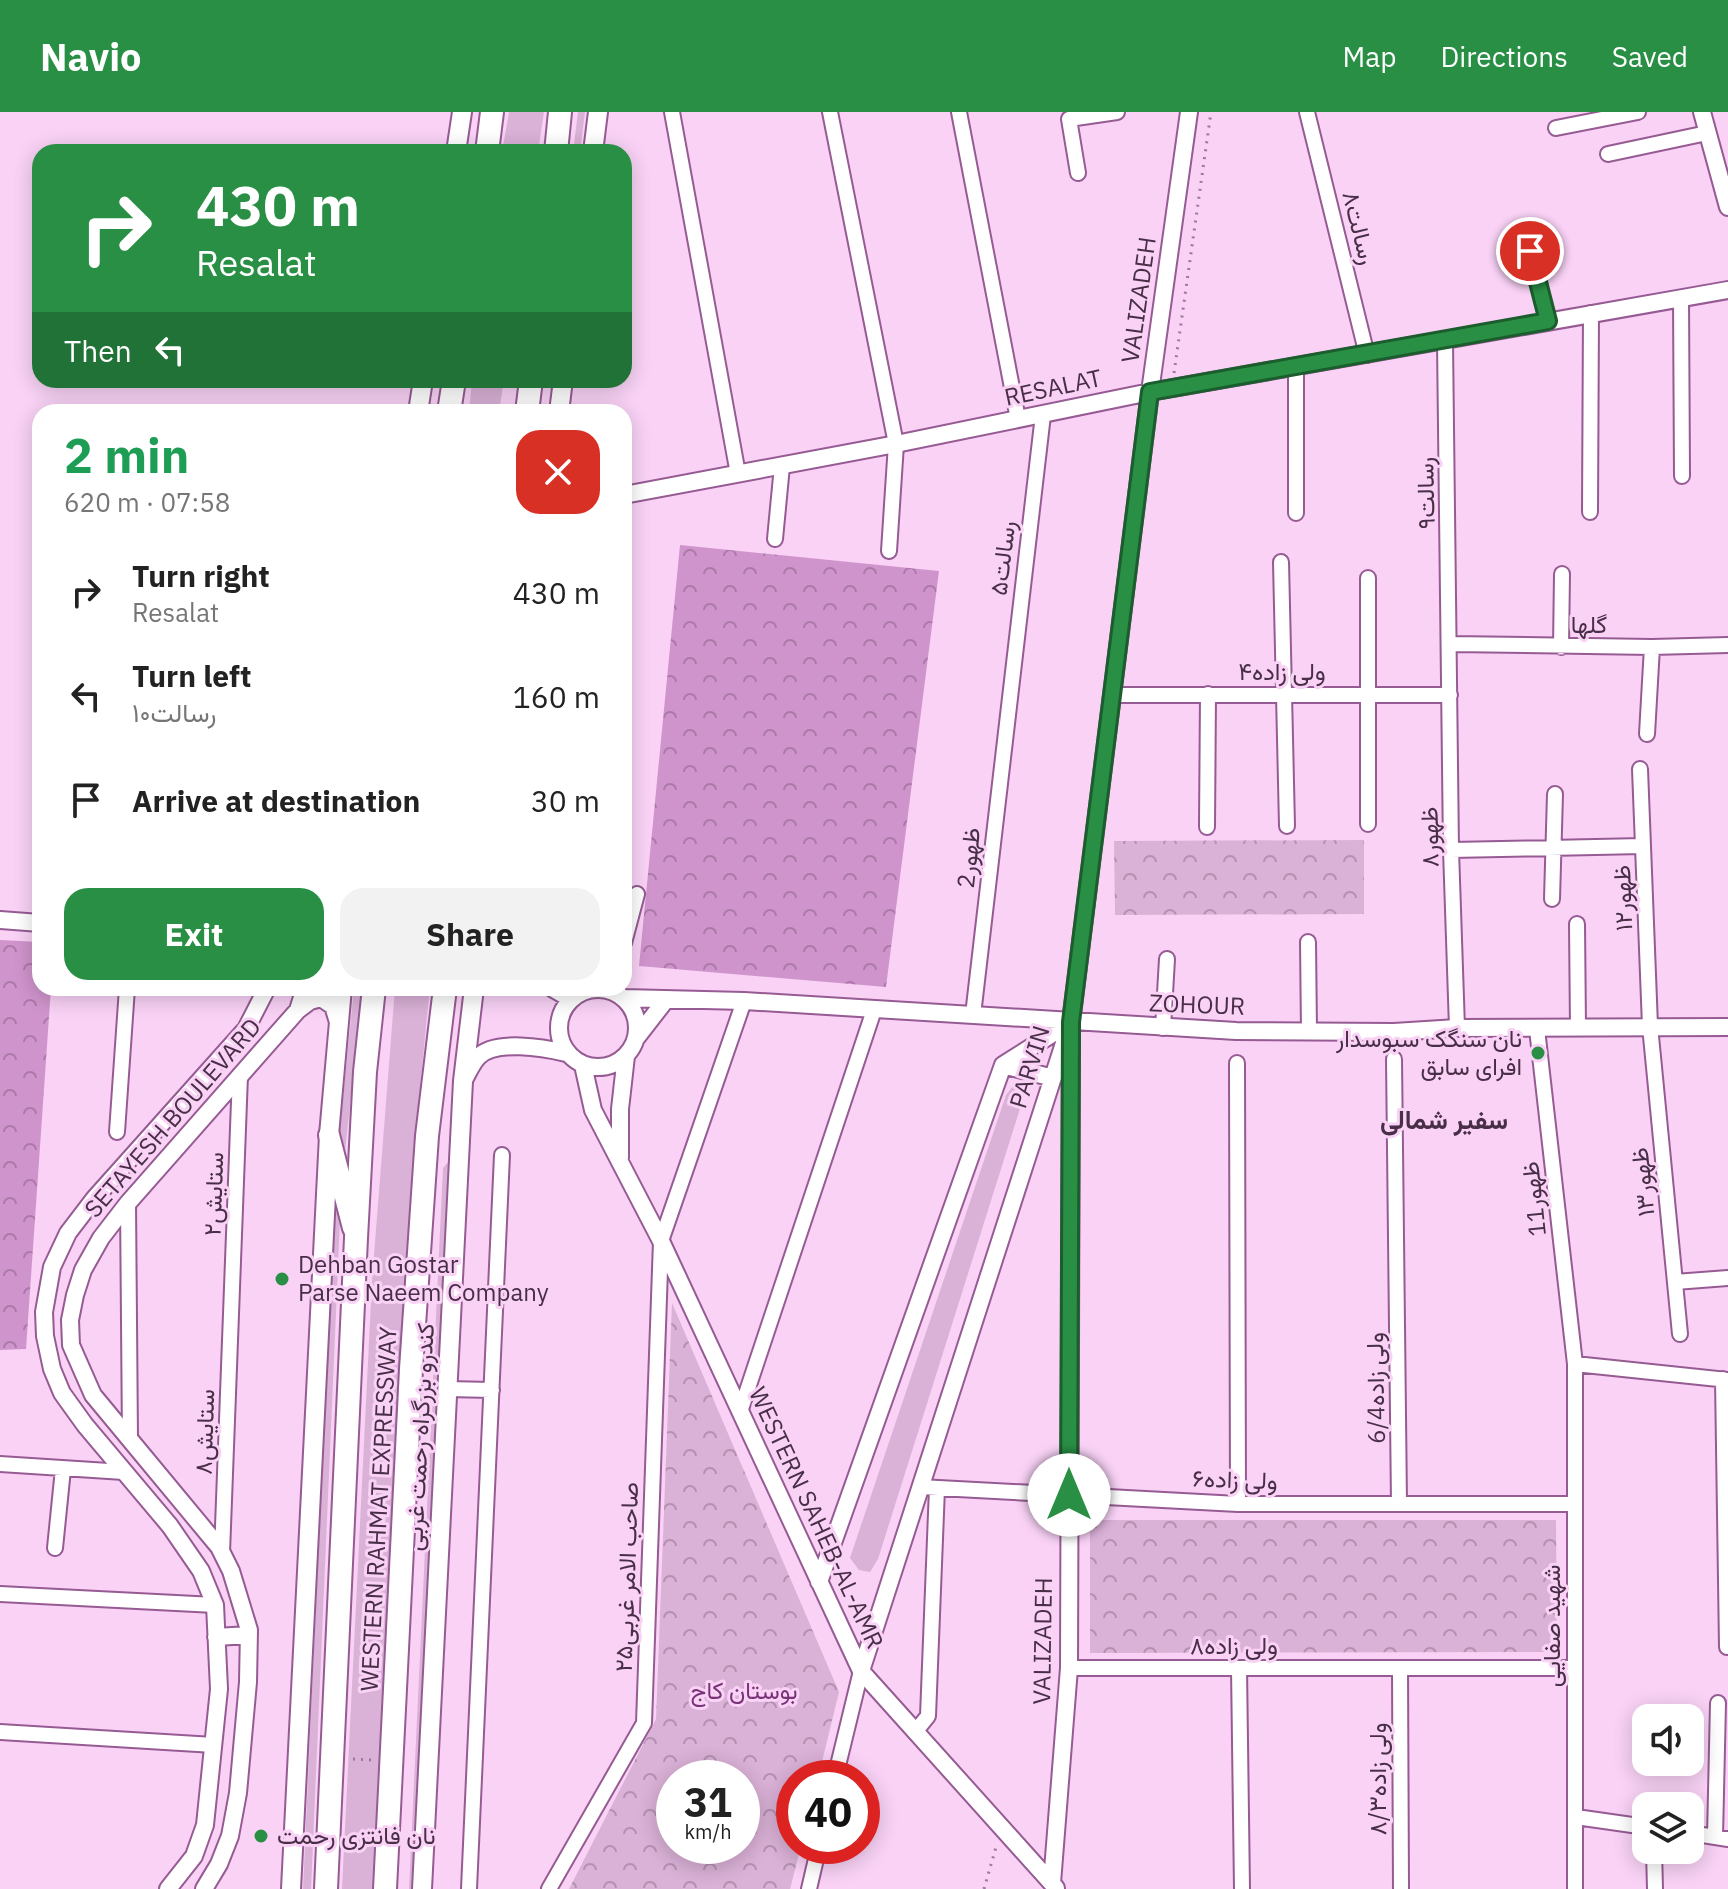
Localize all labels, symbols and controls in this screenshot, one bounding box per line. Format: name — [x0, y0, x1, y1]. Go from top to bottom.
text: Navio — [40, 32, 142, 81]
text: Map — [1342, 38, 1396, 75]
text: Directions — [1440, 38, 1568, 75]
text: Saved — [1612, 38, 1688, 75]
text: 430 m — [196, 169, 360, 241]
icon: right — [64, 176, 168, 280]
street label: رسالت۸ — [1335, 188, 1385, 268]
pin — [1496, 217, 1564, 285]
icon: arrive — [1508, 229, 1552, 273]
street label: VALIZADEH — [1113, 235, 1163, 365]
text: Resalat — [196, 239, 317, 286]
icon: left — [148, 328, 192, 372]
text: Then — [64, 331, 132, 370]
street label: RESALAT — [1001, 361, 1105, 413]
text: 2 min — [64, 424, 189, 486]
button: close — [516, 430, 600, 514]
street label: رسالت۹ — [1408, 457, 1442, 529]
text: 620 m · 07:58 — [64, 485, 230, 519]
street label: رسالت۵ — [982, 519, 1022, 597]
text: Turn right — [132, 556, 270, 595]
icon: right — [64, 570, 108, 614]
text: 430 m — [513, 573, 600, 612]
text: Resalat — [132, 595, 219, 629]
street label: گلها — [1571, 608, 1607, 640]
street label: ولی زاده۴ — [1238, 655, 1326, 687]
text: Turn left — [132, 656, 251, 695]
icon: left — [64, 674, 108, 718]
text: 160 m — [513, 677, 600, 716]
text: رسالت۱۰ — [132, 695, 216, 729]
icon: arrive — [64, 778, 108, 822]
text: Arrive at destination — [132, 781, 420, 820]
text: 30 m — [531, 781, 600, 820]
street label: ظهور۸ — [1412, 806, 1446, 868]
street label: 2ظهور — [949, 826, 987, 890]
street label: ظهور۱۲ — [1605, 865, 1639, 932]
button: Exit — [64, 888, 324, 980]
button: Share — [340, 888, 600, 980]
street label: ZOHOUR — [1148, 986, 1246, 1022]
street label: SETAYESH BOULEVARD — [77, 1011, 268, 1224]
street label: PARVIN — [1001, 1021, 1057, 1112]
place label: نان سنگک سبوسدار افرای سابق — [1335, 1022, 1522, 1082]
marker: نان سنگک سبوسدار افرای سابق — [1529, 1044, 1547, 1062]
district label: سفیر شمالی — [1380, 1102, 1508, 1136]
street label: ظهور۱۳ — [1622, 1146, 1662, 1218]
street label: ستایش۲ — [196, 1151, 230, 1237]
street label: 11ظهور — [1513, 1160, 1553, 1238]
place label: Dehban Gostar Parse Naeem Company — [298, 1248, 549, 1308]
marker: Dehban Gostar Parse Naeem Company — [273, 1270, 291, 1288]
street label: کندرو بزرگراه رحمت غربی — [397, 1322, 441, 1552]
street label: WESTERN RAHMAT EXPRESSWAY — [352, 1326, 404, 1692]
street label: 6/4ولی زاده — [1358, 1332, 1392, 1444]
street label: WESTERN SAHEB-AL-AMR — [742, 1381, 892, 1654]
street label: ستایش۸ — [187, 1389, 221, 1475]
position arrow — [1027, 1453, 1111, 1537]
street label: ولی زاده۶ — [1192, 1462, 1278, 1496]
street label: صاحب الامر غربی۲۵ — [607, 1481, 645, 1673]
street label: شهید صفایی — [1535, 1565, 1567, 1687]
street label: VALIZADEH — [1025, 1577, 1059, 1705]
street label: ولی زاده۸ — [1190, 1629, 1278, 1661]
park label: بوستان کاج — [690, 1674, 798, 1707]
map controls — [1632, 1704, 1704, 1864]
button: sound — [1632, 1704, 1704, 1776]
street label: ولی زاده۸/۳ — [1361, 1723, 1393, 1835]
speed limit sign: 40 — [776, 1760, 880, 1864]
text: 31 — [684, 1776, 732, 1828]
button: layers — [1632, 1792, 1704, 1864]
text: km/h — [684, 1818, 732, 1845]
place label: نان فانتزی رحمت — [277, 1819, 436, 1851]
marker: نان فانتزی رحمت — [252, 1827, 270, 1845]

